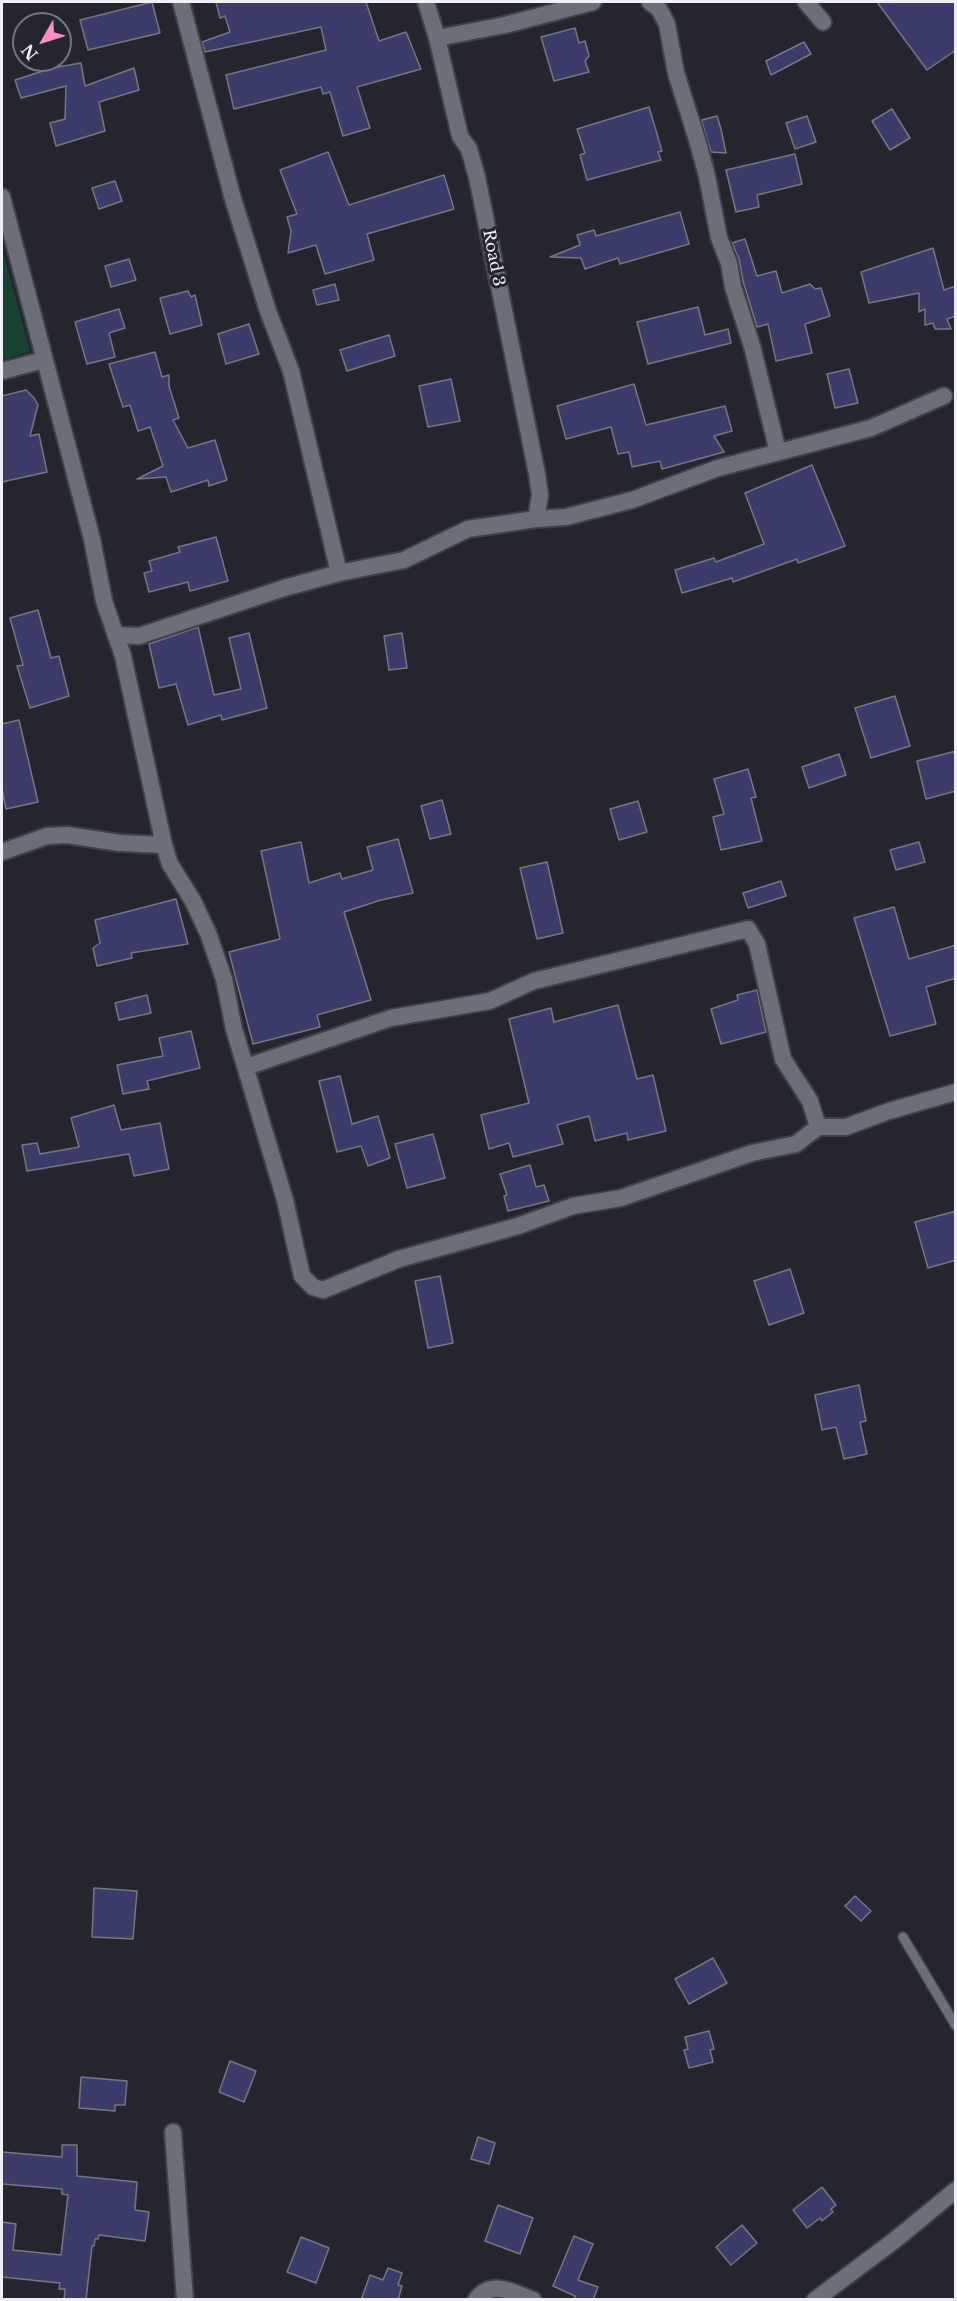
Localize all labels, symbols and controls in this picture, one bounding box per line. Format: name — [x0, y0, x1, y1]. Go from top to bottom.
north arrow — [12, 12, 72, 72]
text: N — [17, 40, 42, 64]
street label: Road 3 — [478, 228, 508, 288]

